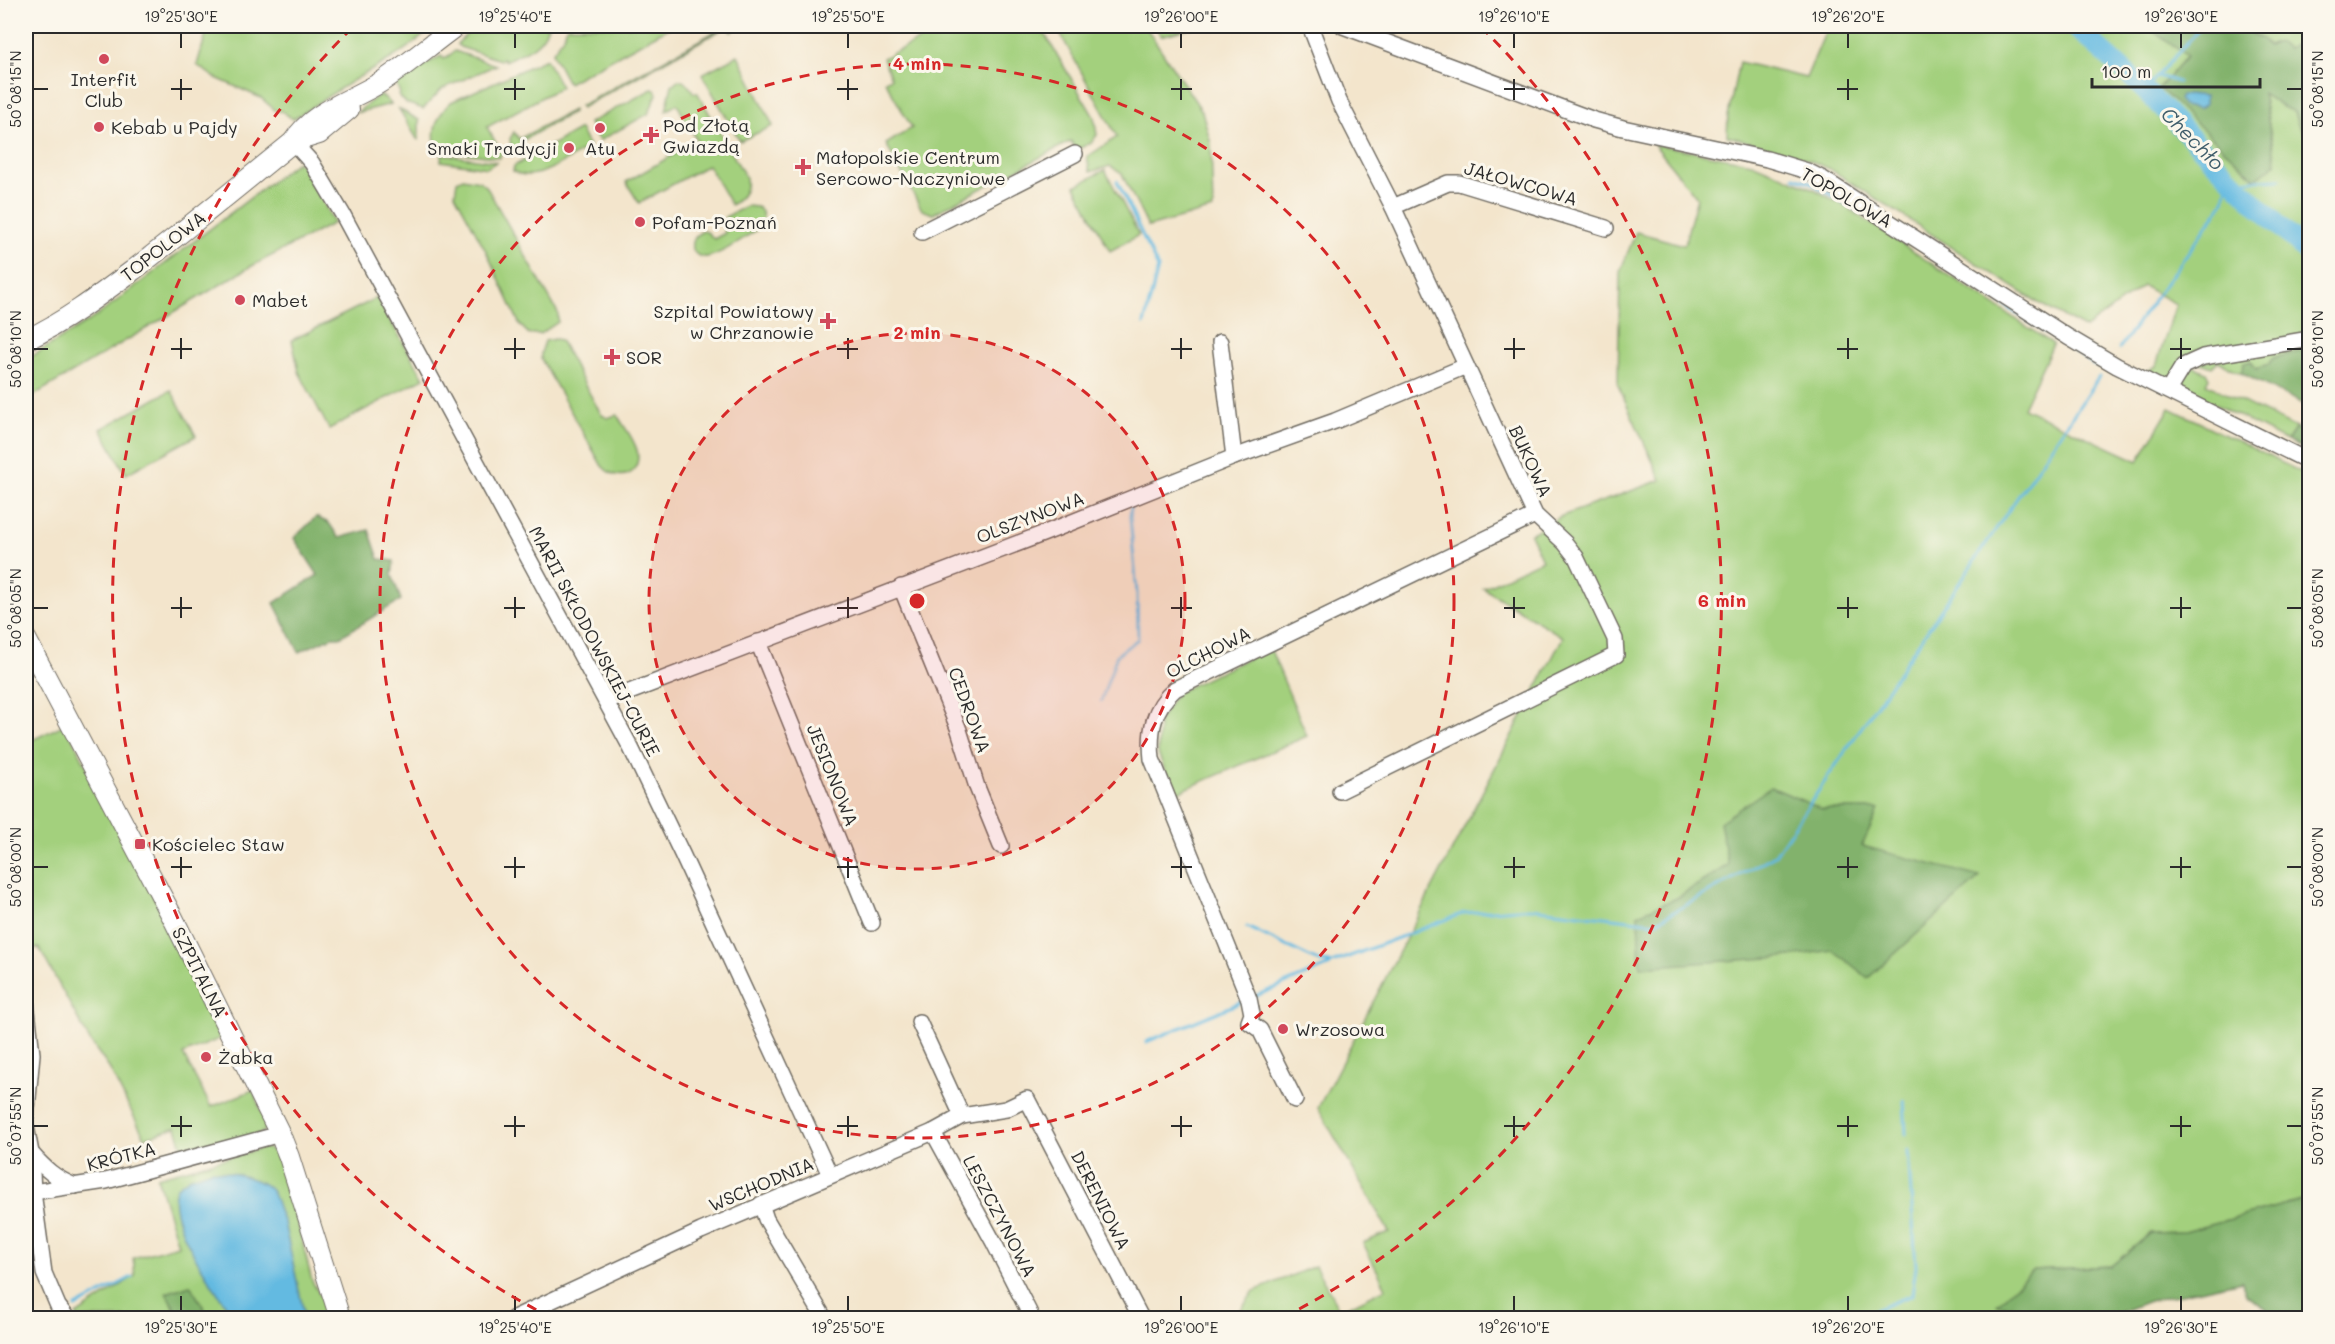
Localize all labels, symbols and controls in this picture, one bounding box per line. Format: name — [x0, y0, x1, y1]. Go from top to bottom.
text: 19°25'30"E — [144, 6, 218, 26]
text: 19°25'40"E — [478, 6, 552, 26]
text: 19°25'50"E — [811, 6, 885, 26]
text: 19°26'00"E — [1144, 6, 1219, 26]
text: 19°26'10"E — [1478, 6, 1550, 26]
text: 19°26'20"E — [1811, 6, 1885, 26]
text: 19°26'30"E — [2144, 6, 2218, 26]
text: 50°08'15"N — [5, 50, 25, 128]
text: 50°08'15"N — [2307, 50, 2327, 128]
text: 4 min — [893, 51, 941, 75]
scale bar — [2092, 51, 2260, 89]
marker: Interfit Club — [97, 52, 111, 66]
text: 100 m — [2101, 59, 2151, 83]
place label: Interfit Club — [71, 67, 137, 112]
water label: Chechło — [2156, 101, 2230, 175]
place label: Pod Złotą Gwiazdą — [663, 113, 749, 158]
place label: Kebab u Pajdy — [111, 115, 238, 139]
marker: Kebab u Pajdy — [92, 120, 106, 134]
marker: Atu — [593, 121, 607, 135]
marker: Pod Złotą Gwiazdą — [644, 128, 658, 142]
place label: Smaki Tradycji — [427, 136, 557, 160]
place label: Atu — [585, 136, 615, 160]
marker: Smaki Tradycji — [562, 141, 576, 155]
place label: Małopolskie Centrum Sercowo-Naczyniowe — [816, 145, 1006, 190]
street label: JAŁOWCOWA — [1462, 155, 1580, 211]
marker: Małopolskie Centrum Sercowo-Naczyniowe — [794, 158, 812, 176]
street label: TOPOLOWA — [1797, 161, 1897, 233]
street label: TOPOLOWA — [116, 205, 210, 287]
place label: Pofam-Poznań — [652, 210, 777, 234]
marker: Pofam-Poznań — [633, 215, 647, 229]
place label: Mabet — [252, 288, 308, 312]
marker: Mabet — [233, 293, 247, 307]
place label: Szpital Powiatowy w Chrzanowie — [654, 299, 814, 344]
text: 50°08'10"N — [5, 310, 25, 388]
text: 50°08'10"N — [2307, 310, 2327, 388]
marker: Szpital Powiatowy w Chrzanowie — [819, 312, 837, 330]
text: 2 min — [893, 320, 941, 344]
place label: SOR — [626, 345, 662, 369]
marker: SOR — [603, 348, 621, 366]
street label: BUKOWA — [1504, 421, 1558, 501]
street label: OLSZYNOWA — [973, 485, 1087, 549]
street label: MARII SKŁODOWSKIEJ-CURIE — [524, 522, 666, 760]
text: 50°08'05"N — [5, 568, 25, 648]
text: 50°08'05"N — [2307, 568, 2327, 648]
text: 6 min — [1698, 588, 1746, 612]
centre of rings — [907, 591, 927, 611]
street label: OLCHOWA — [1162, 620, 1254, 684]
street label: CEDROWA — [943, 664, 997, 756]
street label: JESIONOWA — [802, 720, 864, 830]
text: 50°08'00"N — [5, 827, 25, 907]
text: 50°08'00"N — [2307, 827, 2327, 907]
place label: Kościelec Staw — [152, 832, 285, 856]
marker: Kościelec Staw — [133, 837, 147, 851]
street label: SZPITALNA — [167, 923, 233, 1021]
place label: Wrzosowa — [1295, 1017, 1385, 1041]
marker: Wrzosowa — [1276, 1022, 1290, 1036]
place label: Żabka — [218, 1045, 274, 1069]
marker: Żabka — [199, 1050, 213, 1064]
text: 50°07'55"N — [5, 1087, 25, 1165]
text: 50°07'55"N — [2307, 1087, 2327, 1165]
street label: KRÓTKA — [84, 1136, 158, 1176]
street label: DERENIOWA — [1066, 1146, 1136, 1254]
street label: WSCHODNIA — [705, 1151, 817, 1217]
street label: LESZCZYNOWA — [958, 1151, 1042, 1281]
text: 19°25'30"E — [144, 1317, 218, 1337]
text: 19°25'40"E — [478, 1317, 552, 1337]
text: 19°25'50"E — [811, 1317, 885, 1337]
text: 19°26'00"E — [1144, 1317, 1219, 1337]
text: 19°26'10"E — [1478, 1317, 1550, 1337]
text: 19°26'20"E — [1811, 1317, 1885, 1337]
text: 19°26'30"E — [2144, 1317, 2218, 1337]

